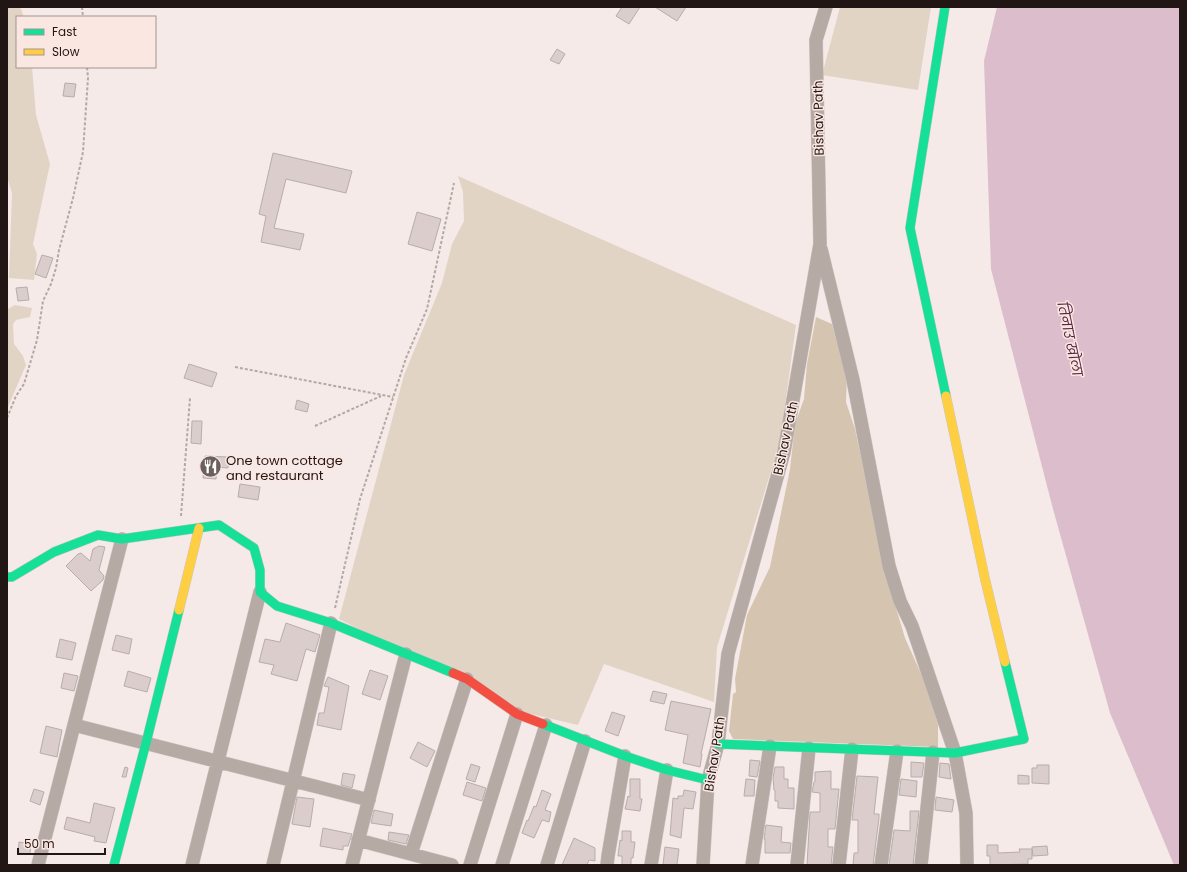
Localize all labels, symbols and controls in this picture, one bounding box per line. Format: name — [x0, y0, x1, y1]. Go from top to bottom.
legend — [16, 16, 156, 68]
text: Fast — [52, 23, 77, 40]
text: Slow — [52, 43, 80, 60]
street label: Bishav Path — [808, 80, 829, 156]
water label: तिनाउ खोला — [1052, 300, 1088, 380]
street label: Bishav Path — [768, 399, 803, 477]
place label: One town cottage and restaurant — [226, 451, 343, 485]
restaurant icon: One town cottage and restaurant — [197, 454, 223, 480]
street label: Bishav Path — [699, 715, 730, 793]
scale bar — [18, 830, 105, 856]
text: 50 m — [24, 835, 55, 852]

